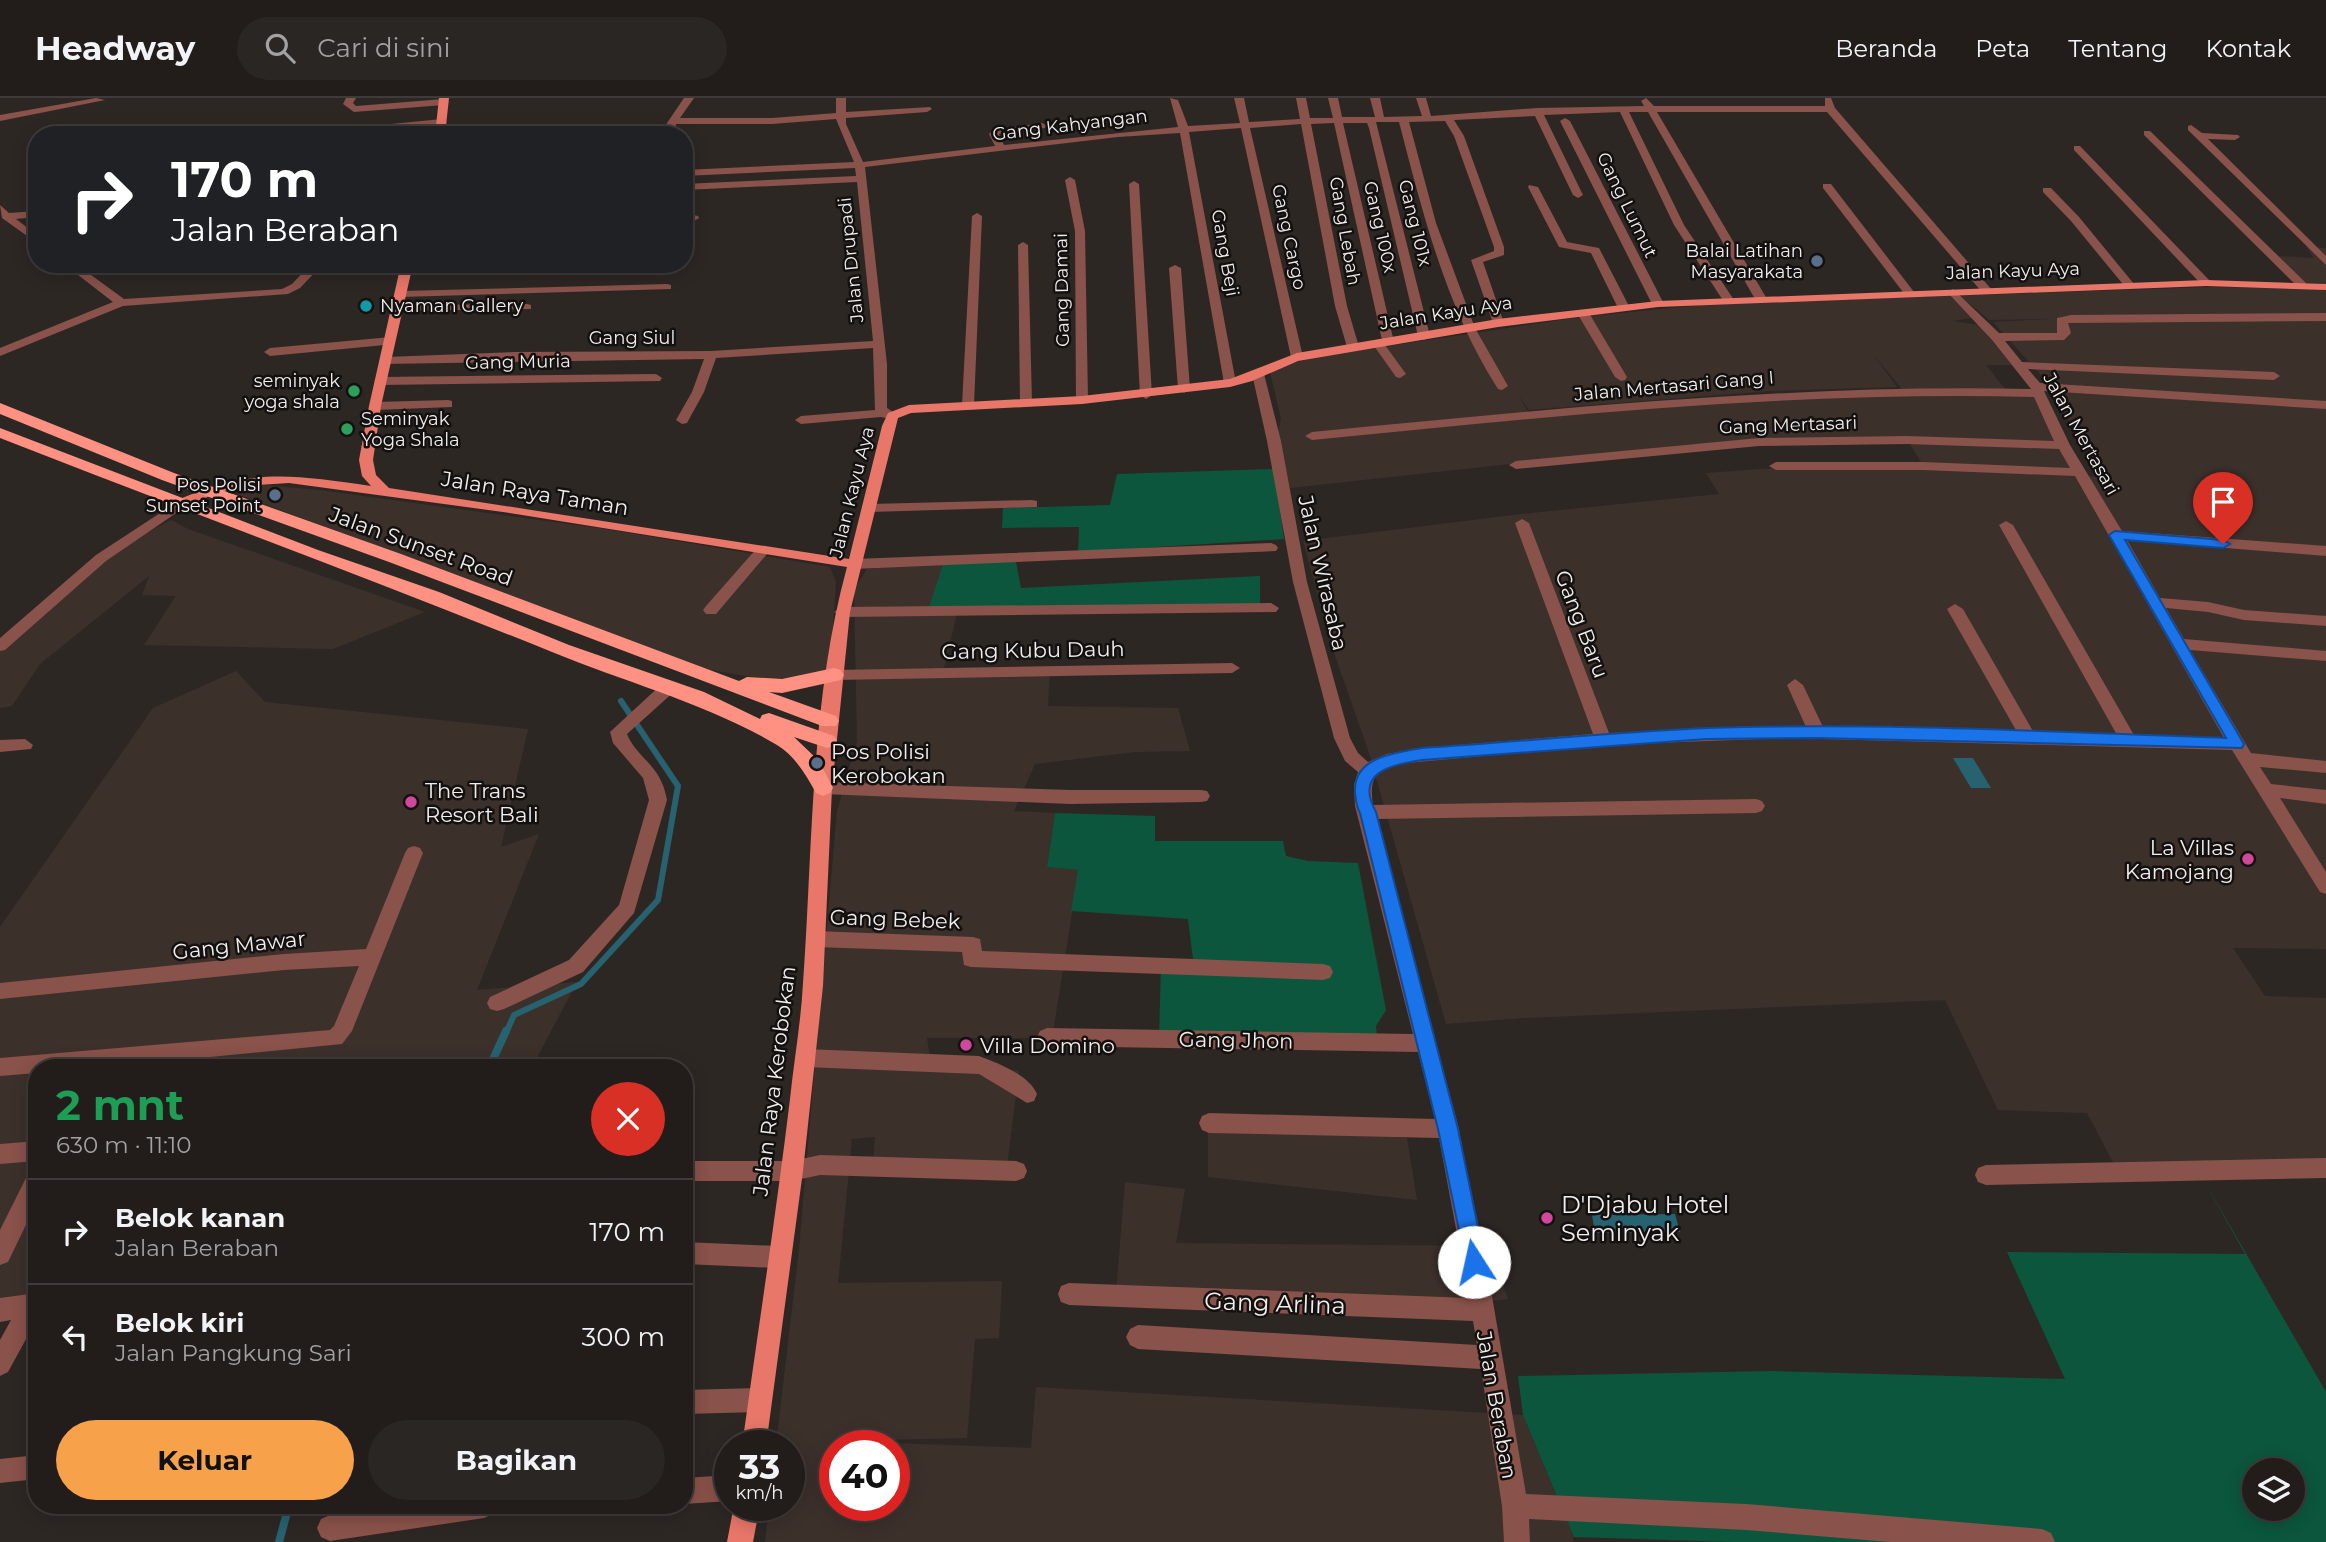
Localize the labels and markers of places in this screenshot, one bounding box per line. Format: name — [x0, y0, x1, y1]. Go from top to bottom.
place label: Balai Latihan Masyarakata — [1685, 240, 1803, 283]
marker: Balai Latihan Masyarakata — [1809, 253, 1825, 269]
place label: Nyaman Gallery — [380, 295, 523, 317]
marker: Nyaman Gallery — [358, 298, 374, 314]
place label: seminyak yoga shala — [244, 370, 340, 413]
marker: seminyak yoga shala — [346, 383, 362, 399]
place label: Seminyak Yoga Shala — [361, 408, 460, 451]
marker: Seminyak Yoga Shala — [339, 421, 355, 437]
pin — [2193, 472, 2253, 544]
place label: Pos Polisi Sunset Point — [146, 474, 261, 517]
marker: Pos Polisi Sunset Point — [267, 487, 283, 503]
place label: Pos Polisi Kerobokan — [831, 739, 946, 788]
marker: Pos Polisi Kerobokan — [809, 755, 825, 771]
place label: The Trans Resort Bali — [425, 778, 539, 827]
marker: The Trans Resort Bali — [403, 794, 419, 810]
place label: La Villas Kamojang — [2125, 835, 2234, 884]
marker: La Villas Kamojang — [2240, 851, 2256, 867]
place label: Villa Domino — [980, 1033, 1115, 1058]
marker: Villa Domino — [958, 1037, 974, 1053]
place label: D'Djabu Hotel Seminyak — [1561, 1190, 1729, 1247]
marker: D'Djabu Hotel Seminyak — [1539, 1210, 1555, 1226]

